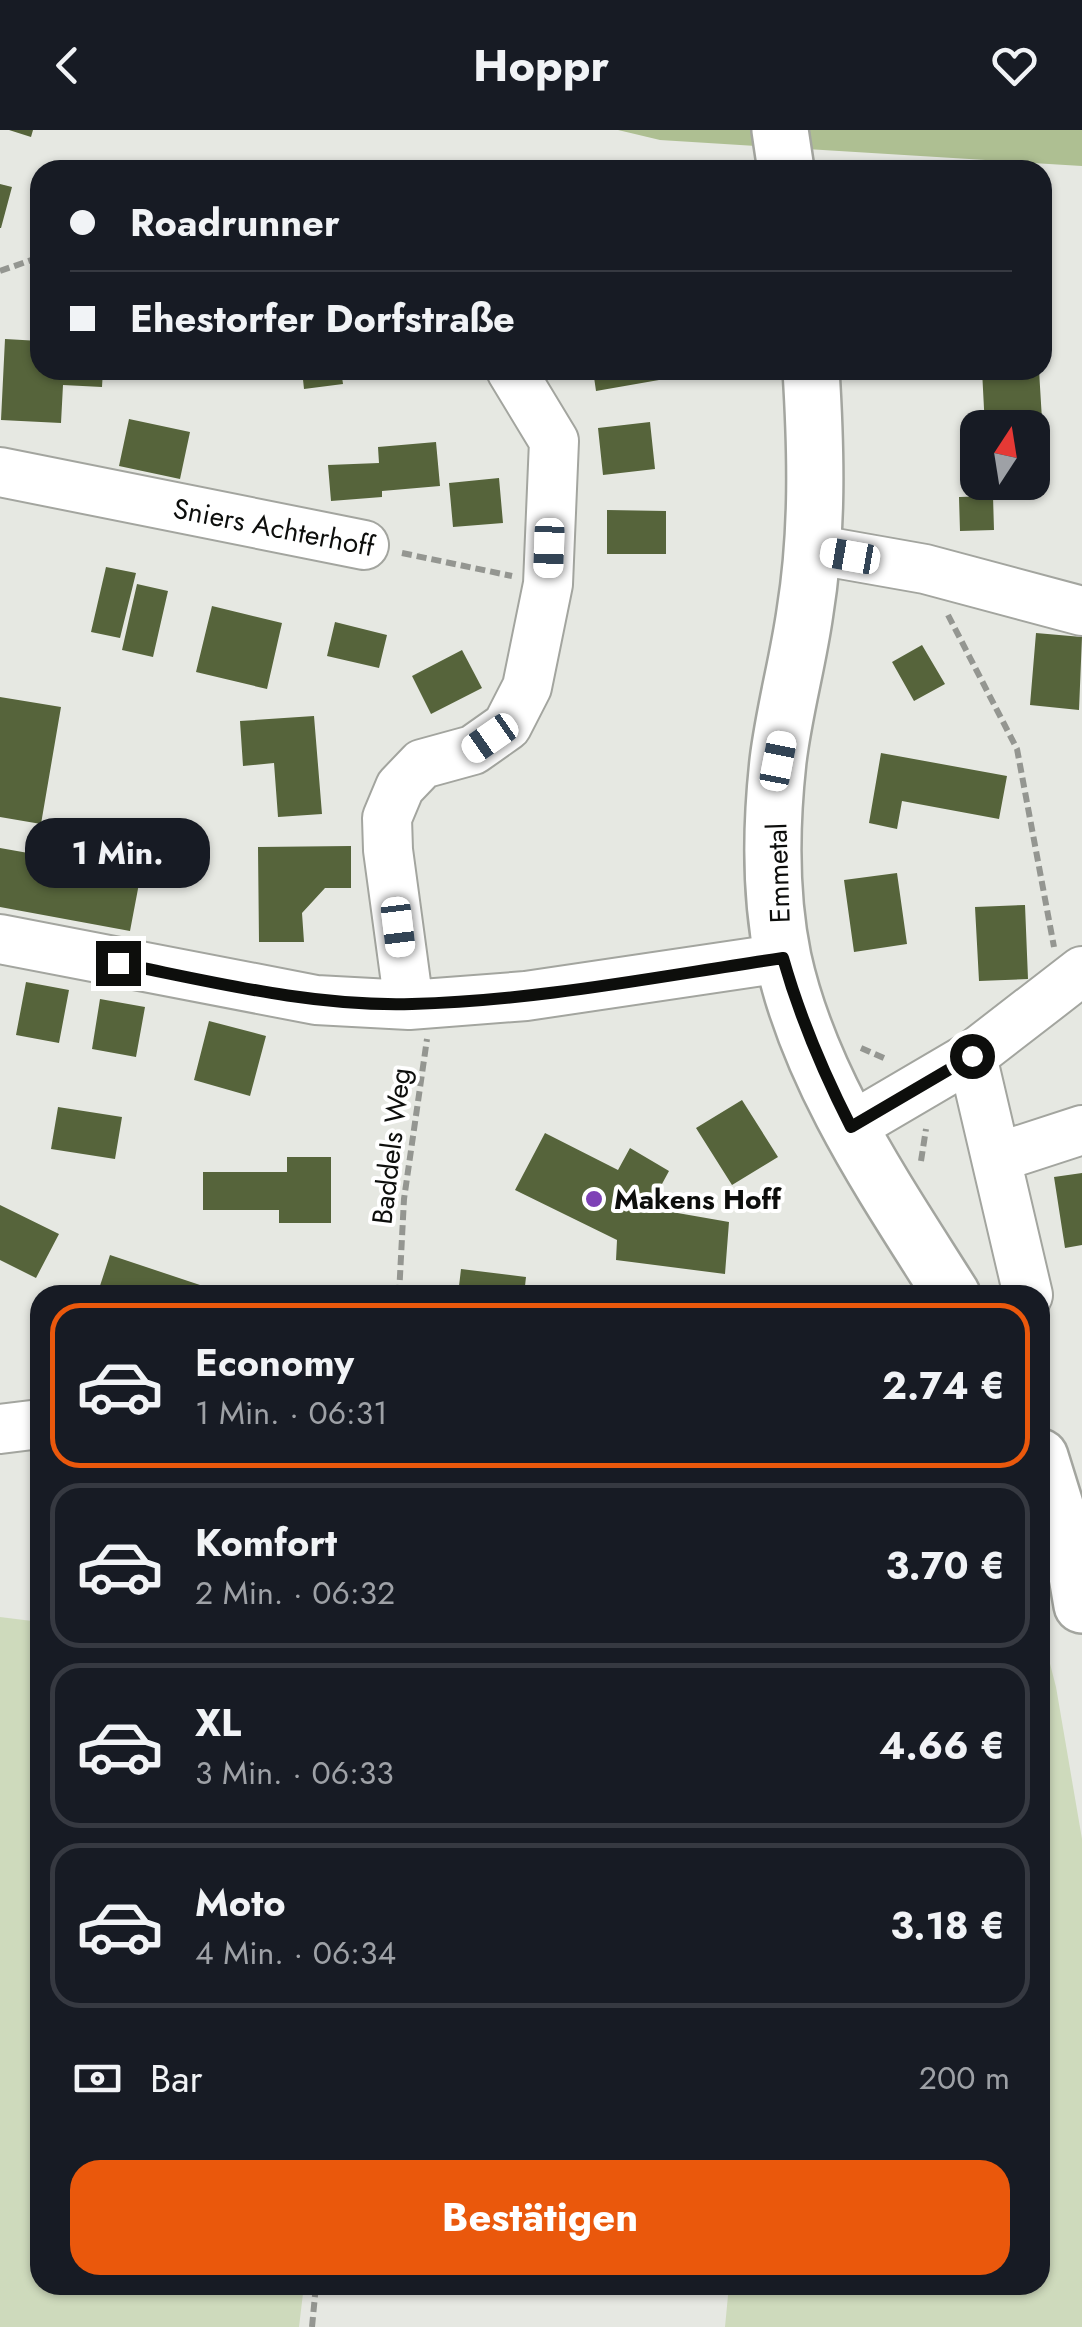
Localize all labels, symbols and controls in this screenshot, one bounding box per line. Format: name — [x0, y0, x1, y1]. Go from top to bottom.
text: Hoppr — [473, 33, 609, 98]
icon: back — [40, 38, 95, 93]
icon: heart — [987, 38, 1042, 93]
text: Roadrunner — [130, 195, 340, 250]
text: Ehestorfer Dorfstraße — [130, 291, 515, 346]
north arrow — [960, 410, 1050, 500]
map controls — [960, 410, 1050, 500]
street label: Sniers Achterhoff — [170, 488, 379, 567]
car — [533, 517, 565, 579]
car — [818, 536, 882, 576]
car — [457, 709, 523, 767]
car — [758, 729, 798, 793]
callout: 1 Min. — [26, 818, 210, 888]
street label: Emmetal — [756, 822, 801, 924]
text: 1 Min. — [72, 830, 163, 876]
car — [379, 895, 417, 959]
route end — [96, 941, 141, 986]
route start — [950, 1034, 995, 1079]
street label: Baddels Weg — [362, 1065, 421, 1227]
place label: Makens Hoff — [614, 1179, 782, 1220]
marker: Makens Hoff — [583, 1188, 605, 1210]
text: Economy — [195, 1335, 354, 1390]
icon: car — [75, 1341, 165, 1431]
text: 2.74 € — [882, 1358, 1005, 1413]
text: 1 Min. · 06:31 — [195, 1390, 388, 1436]
text: Komfort — [195, 1515, 337, 1570]
icon: car — [75, 1521, 165, 1611]
text: 3.70 € — [885, 1538, 1005, 1593]
text: 2 Min. · 06:32 — [195, 1570, 395, 1616]
text: XL — [195, 1695, 241, 1750]
icon: car — [75, 1701, 165, 1791]
text: 4.66 € — [879, 1718, 1005, 1773]
text: 3 Min. · 06:33 — [195, 1750, 394, 1796]
text: Moto — [195, 1875, 286, 1930]
icon: car — [75, 1881, 165, 1971]
text: 3.18 € — [890, 1898, 1005, 1953]
text: 4 Min. · 06:34 — [195, 1930, 396, 1976]
icon: cash — [70, 2051, 125, 2106]
text: Bar — [150, 2051, 203, 2106]
text: 200 m — [919, 2055, 1010, 2101]
button: Bestätigen — [70, 2160, 1010, 2275]

